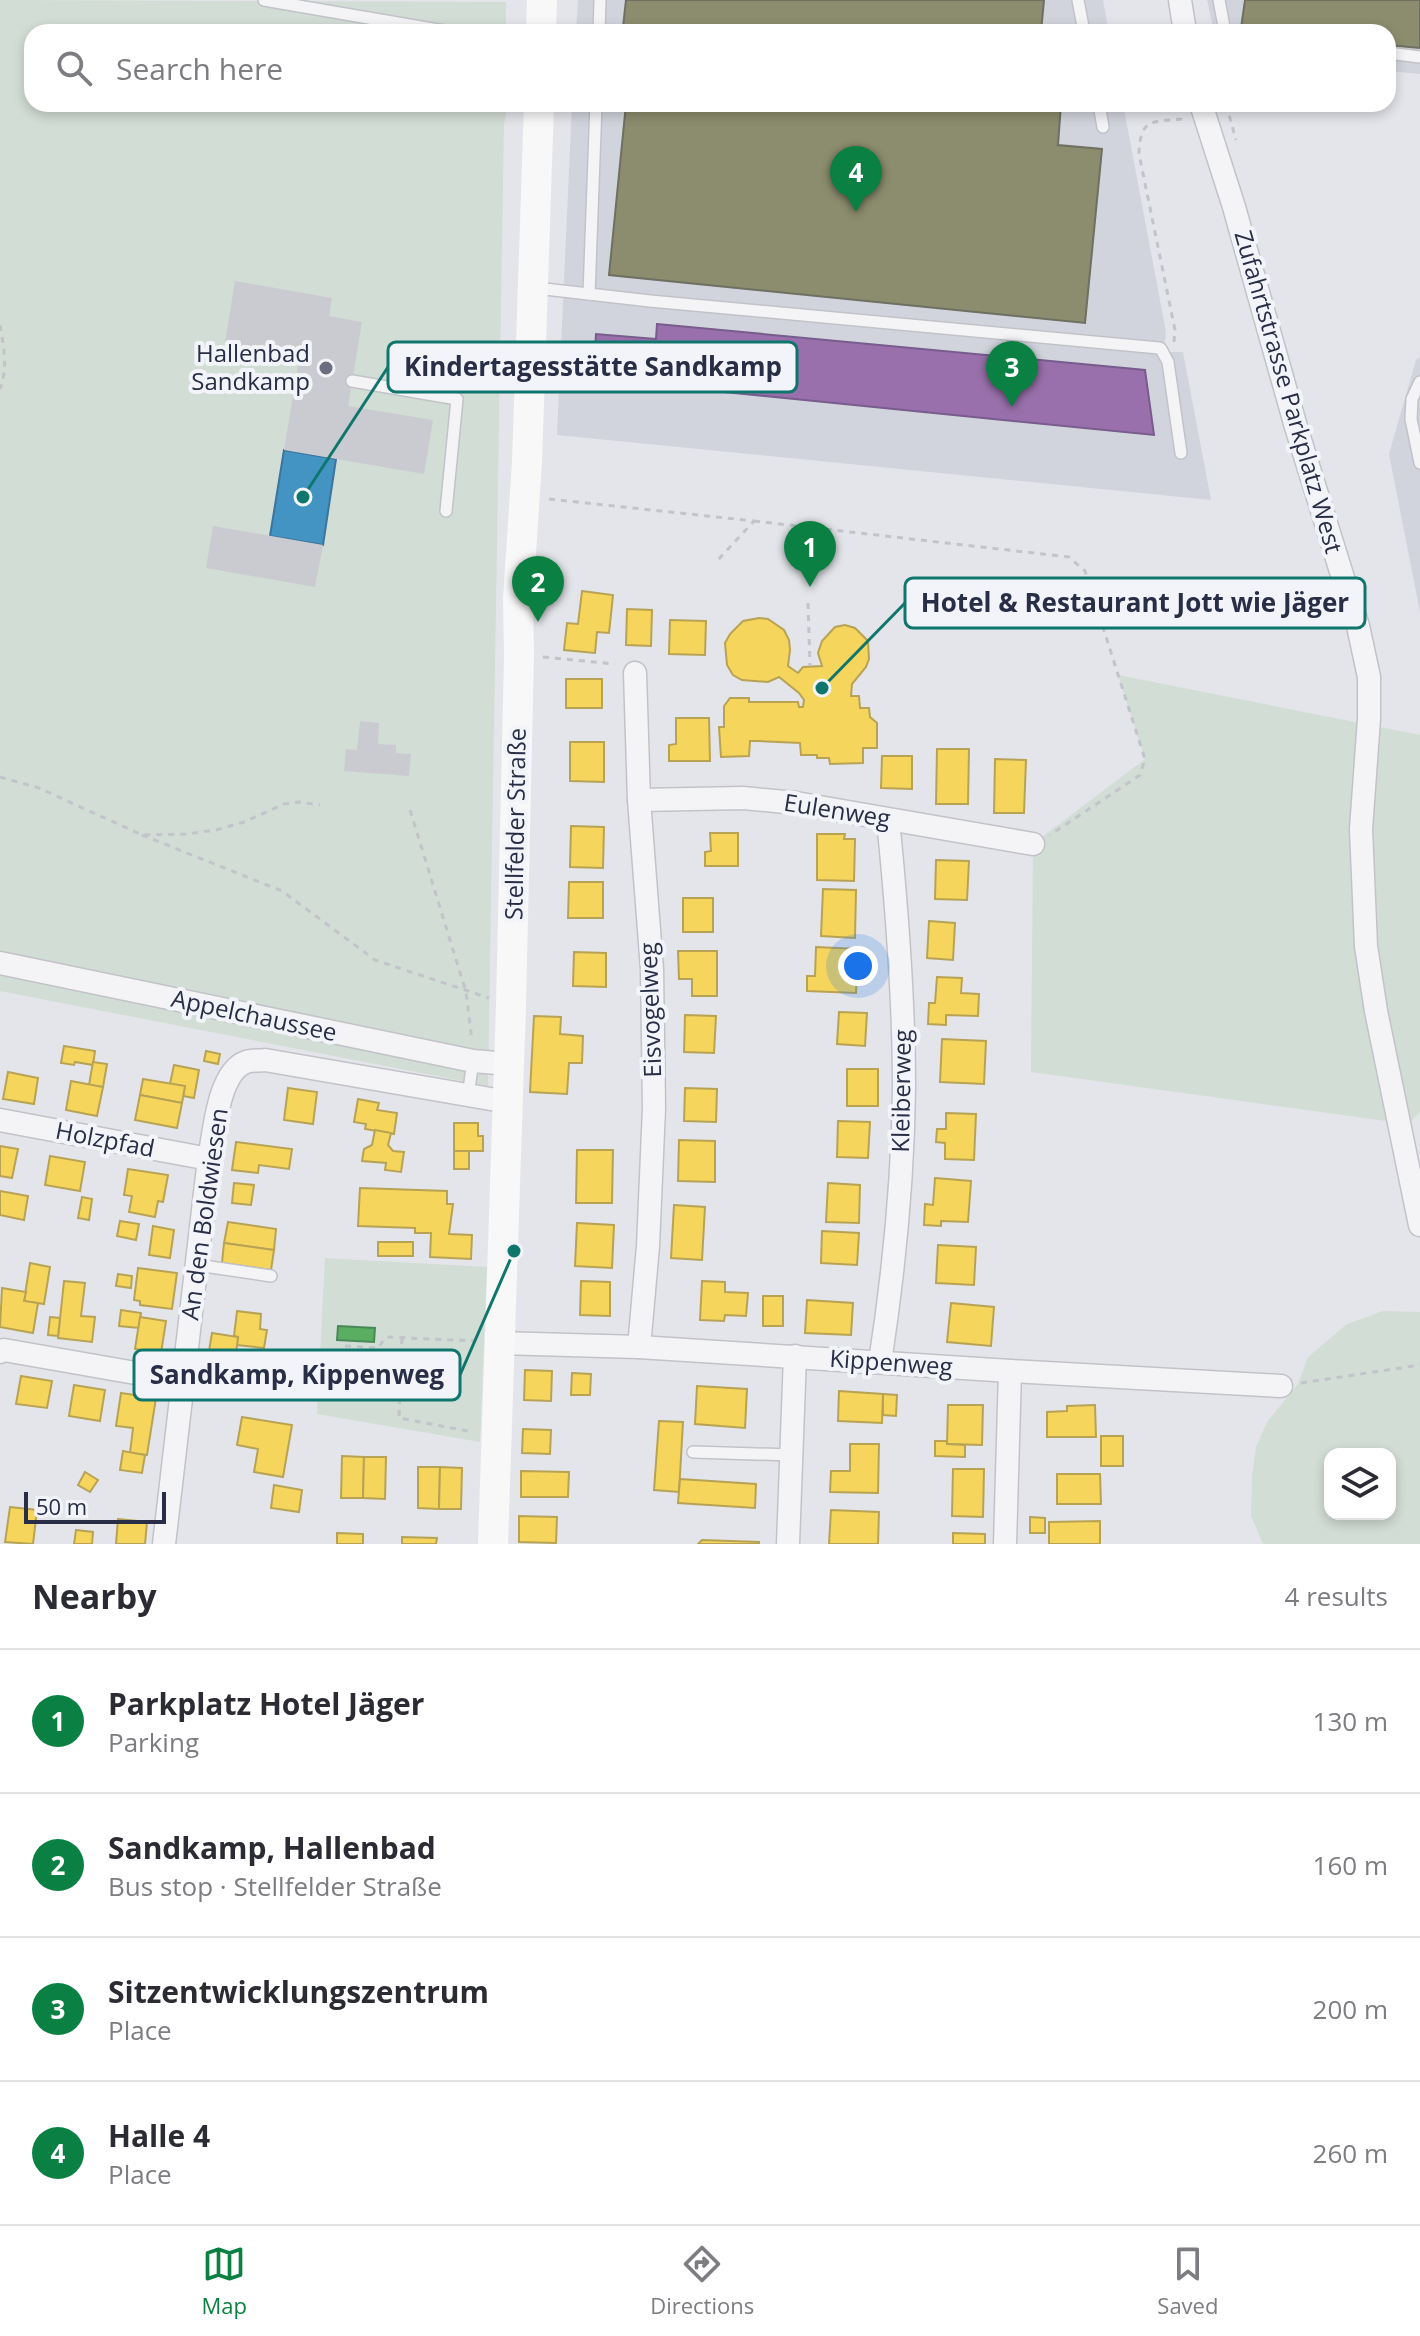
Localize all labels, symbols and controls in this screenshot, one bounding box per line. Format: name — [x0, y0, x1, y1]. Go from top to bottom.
search box — [24, 24, 1396, 112]
icon: search — [52, 46, 96, 90]
text: Search here — [116, 48, 283, 89]
pin: 4 — [830, 146, 882, 212]
street label: Zufahrtstrasse Parkplatz West — [1227, 226, 1351, 557]
place label: Hallenbad Sandkamp — [191, 336, 310, 397]
pin: 3 — [986, 341, 1038, 407]
callout: Kindertagesstätte Sandkamp — [388, 342, 797, 392]
text: Kindertagesstätte Sandkamp — [404, 348, 782, 384]
marker: Hallenbad Sandkamp — [317, 359, 335, 377]
pin: 1 — [784, 521, 836, 587]
pin: 2 — [512, 556, 564, 622]
callout: Hotel & Restaurant Jott wie Jäger — [905, 578, 1365, 628]
text: Hotel & Restaurant Jott wie Jäger — [921, 584, 1349, 620]
street label: Stellfelder Straße — [496, 727, 533, 920]
street label: Eulenweg — [782, 785, 893, 834]
street label: Eisvogelweg — [631, 942, 668, 1078]
your location — [838, 946, 878, 986]
street label: Appelchaussee — [169, 981, 340, 1048]
street label: Kleiberweg — [883, 1029, 918, 1153]
street label: An den Boldwiesen — [172, 1106, 235, 1322]
street label: Holzpfad — [53, 1113, 158, 1164]
street label: Kippenweg — [828, 1341, 954, 1382]
callout: Sandkamp, Kippenweg — [134, 1350, 460, 1400]
text: Sandkamp, Kippenweg — [150, 1356, 445, 1392]
map controls — [1324, 1448, 1396, 1520]
button: layers — [1324, 1448, 1396, 1520]
scale bar — [24, 1488, 166, 1524]
text: 50 m — [36, 1491, 87, 1521]
text: Nearby — [32, 1573, 157, 1619]
text: 4 results — [1285, 1578, 1388, 1614]
text: Parkplatz Hotel Jäger — [108, 1683, 424, 1724]
text: 1 — [51, 1703, 65, 1739]
text: 130 m — [1313, 1703, 1388, 1739]
text: Parking — [108, 1724, 199, 1760]
text: Sandkamp, Hallenbad — [108, 1827, 436, 1868]
text: 2 — [51, 1847, 65, 1883]
text: 160 m — [1313, 1847, 1388, 1883]
text: Bus stop · Stellfelder Straße — [108, 1868, 442, 1904]
text: Sitzentwicklungszentrum — [108, 1971, 489, 2012]
text: 3 — [51, 1991, 65, 2027]
text: 200 m — [1313, 1991, 1388, 2027]
text: Place — [108, 2012, 172, 2048]
text: Halle 4 — [108, 2115, 210, 2156]
text: 4 — [51, 2135, 65, 2171]
text: 260 m — [1313, 2135, 1388, 2171]
text: Place — [108, 2156, 172, 2192]
tab: Map — [202, 2242, 247, 2320]
tab: Directions — [650, 2242, 754, 2320]
tab: Saved — [1157, 2242, 1218, 2320]

